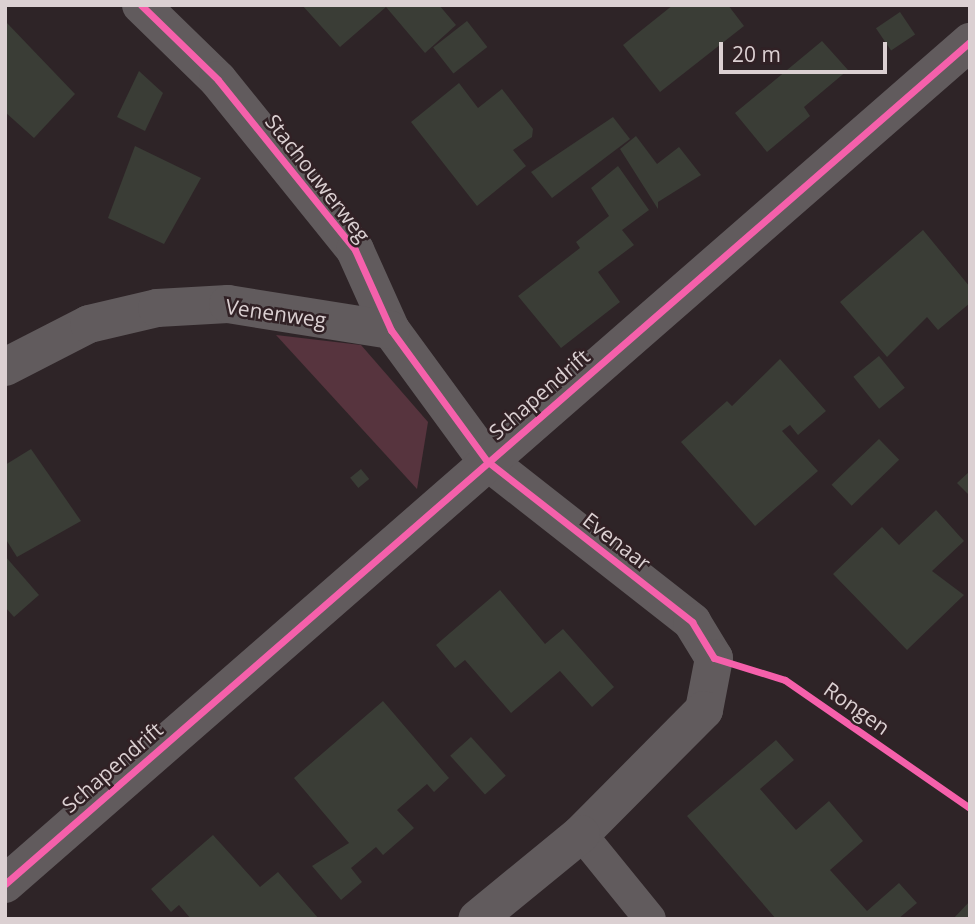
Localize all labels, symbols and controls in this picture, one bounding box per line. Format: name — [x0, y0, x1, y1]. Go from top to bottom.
scale bar — [723, 28, 891, 72]
text: 20 m — [732, 40, 781, 68]
street label: Stachouwerweg — [260, 109, 376, 247]
street label: Venenweg — [224, 293, 328, 333]
street label: Schapendrift — [484, 344, 594, 444]
street label: Evenaar — [578, 507, 656, 575]
street label: Rongen — [819, 676, 895, 740]
street label: Schapendrift — [57, 717, 167, 817]

